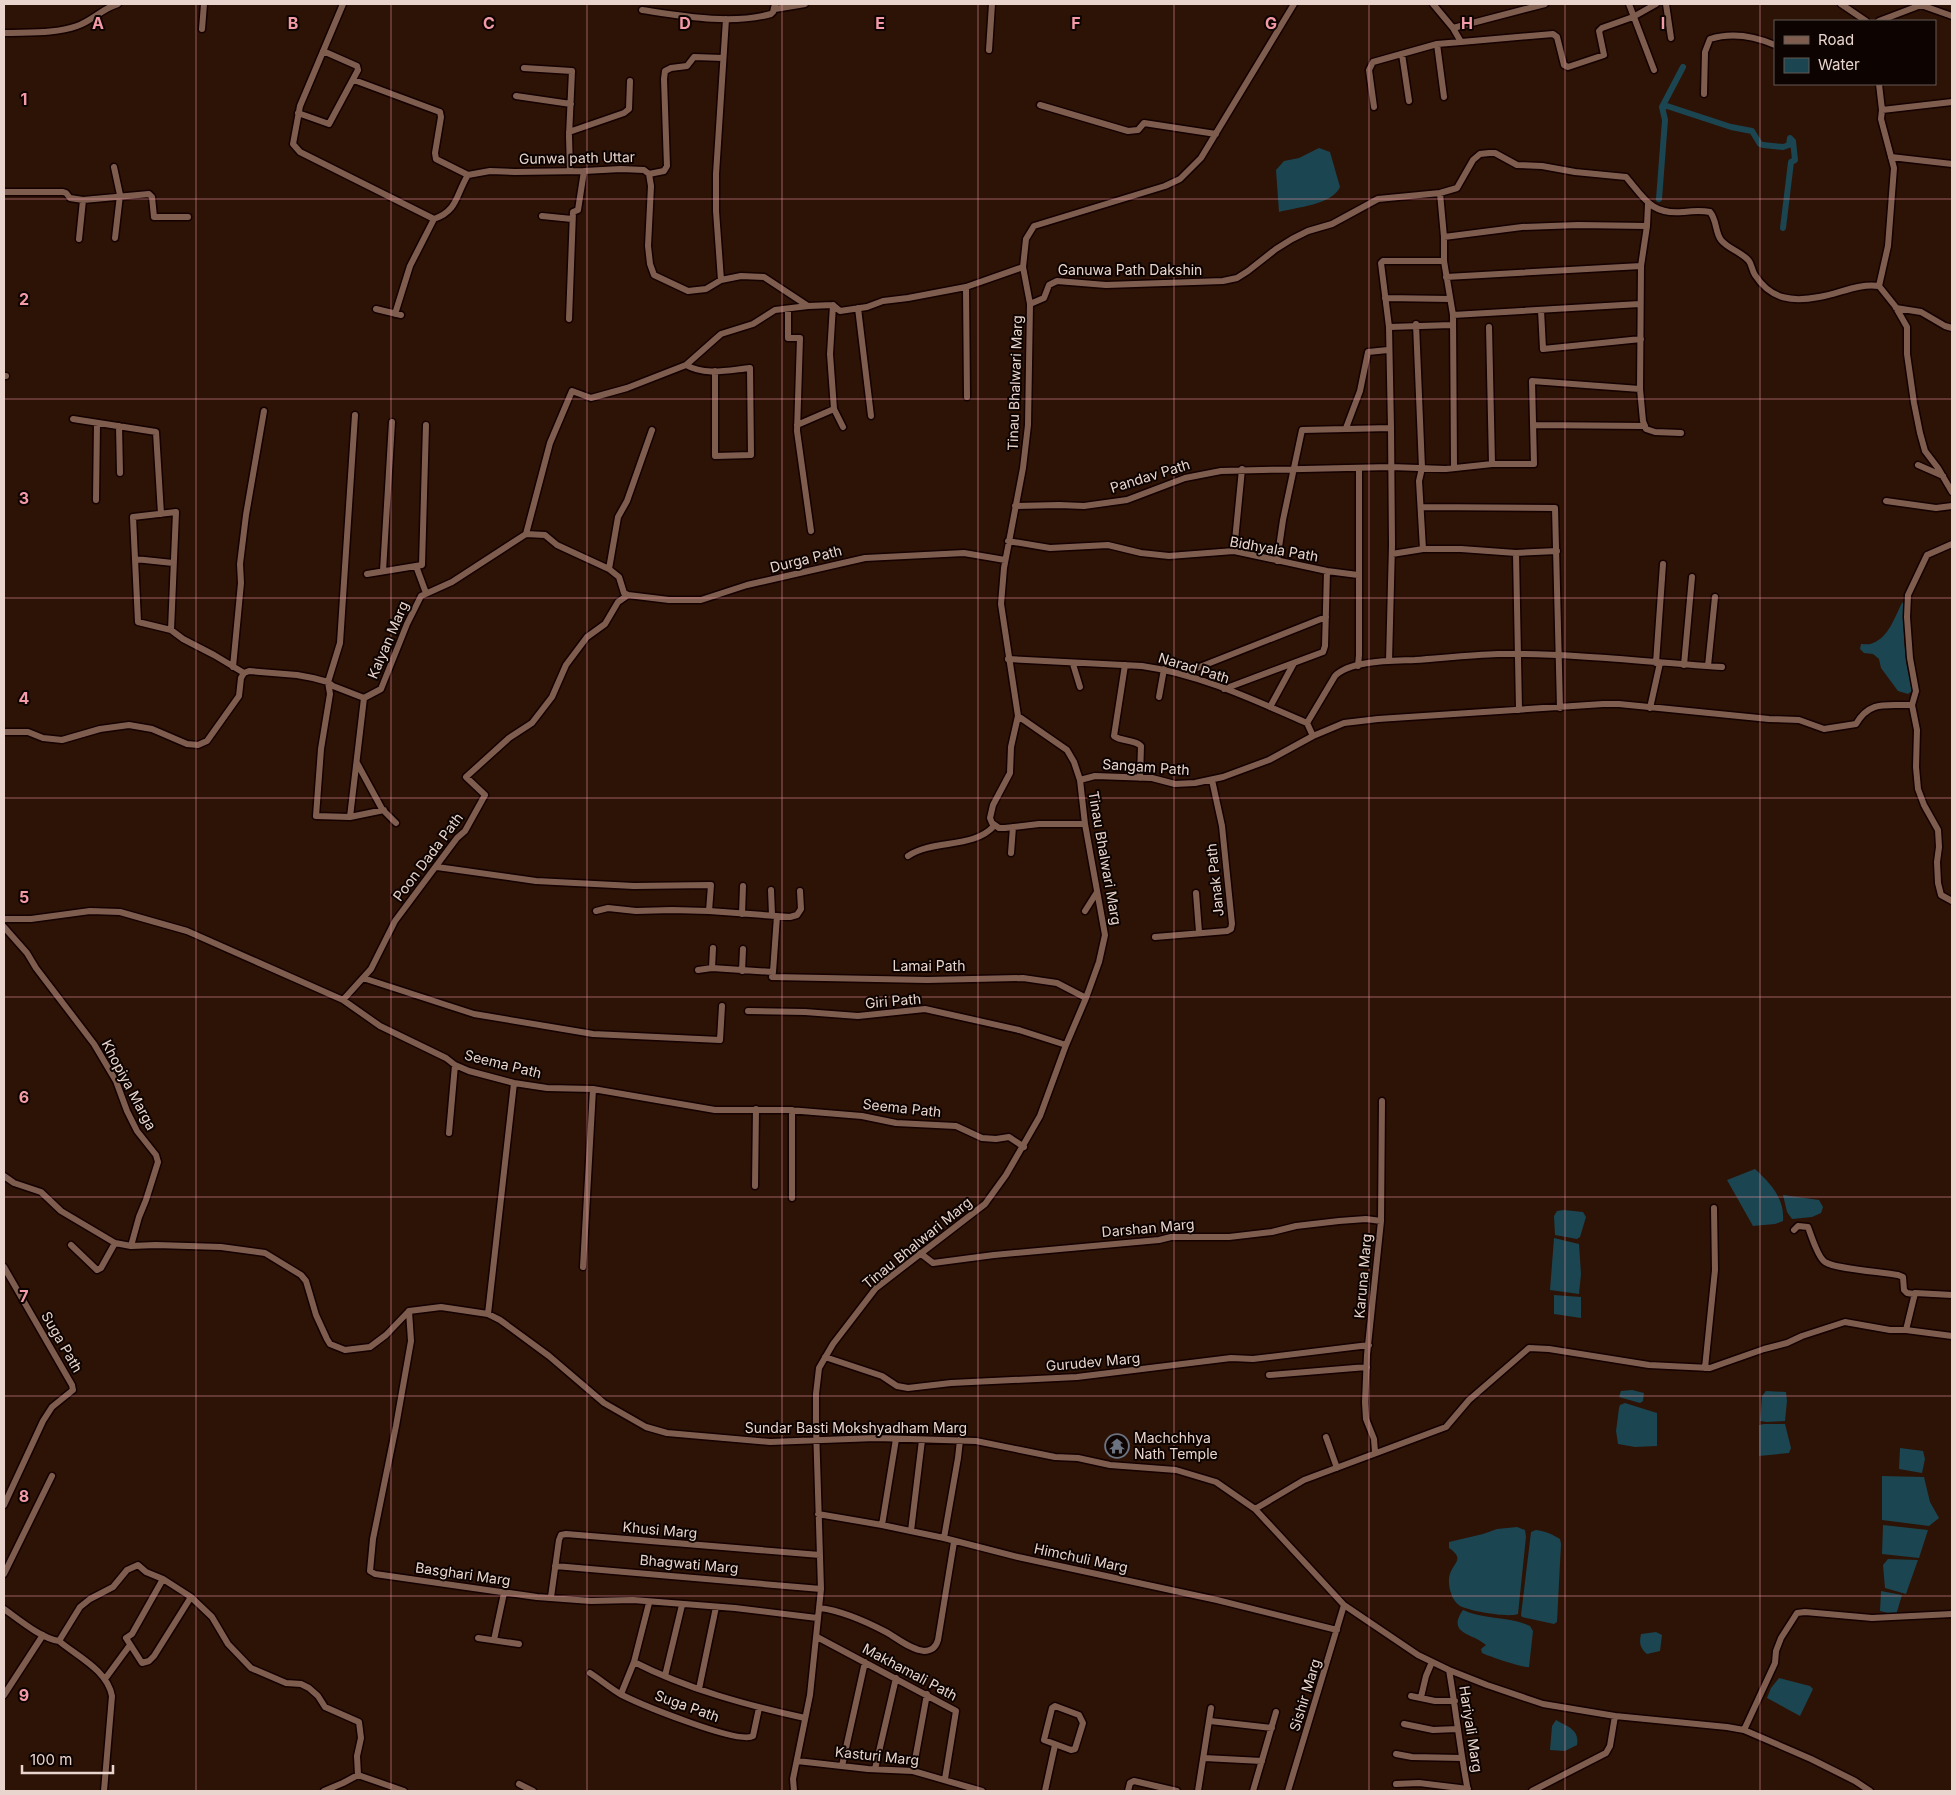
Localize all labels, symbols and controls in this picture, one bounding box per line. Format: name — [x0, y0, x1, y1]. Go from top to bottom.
text: A — [92, 13, 104, 33]
text: B — [288, 13, 298, 33]
text: C — [483, 13, 495, 33]
text: D — [679, 13, 691, 33]
text: E — [875, 13, 885, 33]
text: F — [1071, 13, 1081, 33]
text: G — [1265, 13, 1277, 33]
text: H — [1461, 13, 1473, 33]
text: I — [1661, 13, 1665, 33]
legend — [1774, 20, 1936, 85]
text: Road — [1818, 30, 1854, 49]
text: Water — [1818, 55, 1860, 74]
text: 1 — [21, 89, 27, 109]
street label: Gunwa path Uttar — [519, 148, 635, 167]
street label: Ganuwa Path Dakshin — [1058, 261, 1202, 278]
text: 2 — [19, 289, 29, 309]
street label: Tinau Bhalwari Marg — [1004, 315, 1025, 451]
street label: Pandav Path — [1108, 455, 1192, 496]
text: 3 — [19, 488, 29, 508]
street label: Bidhyala Path — [1228, 532, 1320, 565]
street label: Durga Path — [768, 541, 844, 576]
street label: Kalyan Marg — [364, 598, 412, 681]
street label: Narad Path — [1156, 649, 1232, 686]
text: 4 — [19, 688, 30, 708]
street label: Sangam Path — [1102, 755, 1190, 778]
street label: Tinau Bhalwari Marg — [1085, 790, 1126, 926]
street label: Poon Dada Path — [389, 809, 466, 904]
street label: Janak Path — [1202, 843, 1227, 917]
text: 5 — [19, 887, 29, 907]
street label: Lamai Path — [893, 957, 965, 974]
street label: Giri Path — [864, 990, 922, 1011]
street label: Khopiya Marga — [99, 1037, 160, 1133]
street label: Seema Path — [463, 1046, 544, 1081]
text: 6 — [19, 1087, 29, 1107]
street label: Seema Path — [862, 1095, 942, 1120]
street label: Tinau Bhalwari Marg — [859, 1193, 975, 1292]
street label: Darshan Marg — [1101, 1215, 1195, 1240]
street label: Karuna Marg — [1350, 1233, 1375, 1319]
text: 7 — [19, 1286, 29, 1306]
street label: Suga Path — [38, 1308, 87, 1375]
street label: Gurudev Marg — [1045, 1349, 1141, 1374]
street label: Sundar Basti Mokshyadham Marg — [745, 1419, 967, 1436]
place label: Machchhya Nath Temple — [1134, 1429, 1218, 1462]
temple icon: Machchhya Nath Temple — [1104, 1433, 1130, 1459]
text: 8 — [19, 1486, 29, 1506]
street label: Khusi Marg — [622, 1518, 698, 1541]
street label: Himchuli Marg — [1033, 1539, 1130, 1576]
street label: Bhagwati Marg — [639, 1551, 739, 1576]
street label: Basghari Marg — [414, 1558, 512, 1589]
street label: Makhamali Path — [860, 1639, 961, 1704]
street label: Sishir Marg — [1285, 1657, 1324, 1733]
street label: Hariyali Marg — [1456, 1684, 1487, 1774]
text: 9 — [19, 1685, 29, 1705]
street label: Suga Path — [653, 1686, 722, 1725]
scale bar — [22, 1742, 114, 1774]
street label: Kasturi Marg — [834, 1743, 920, 1768]
text: 100 m — [30, 1750, 72, 1769]

